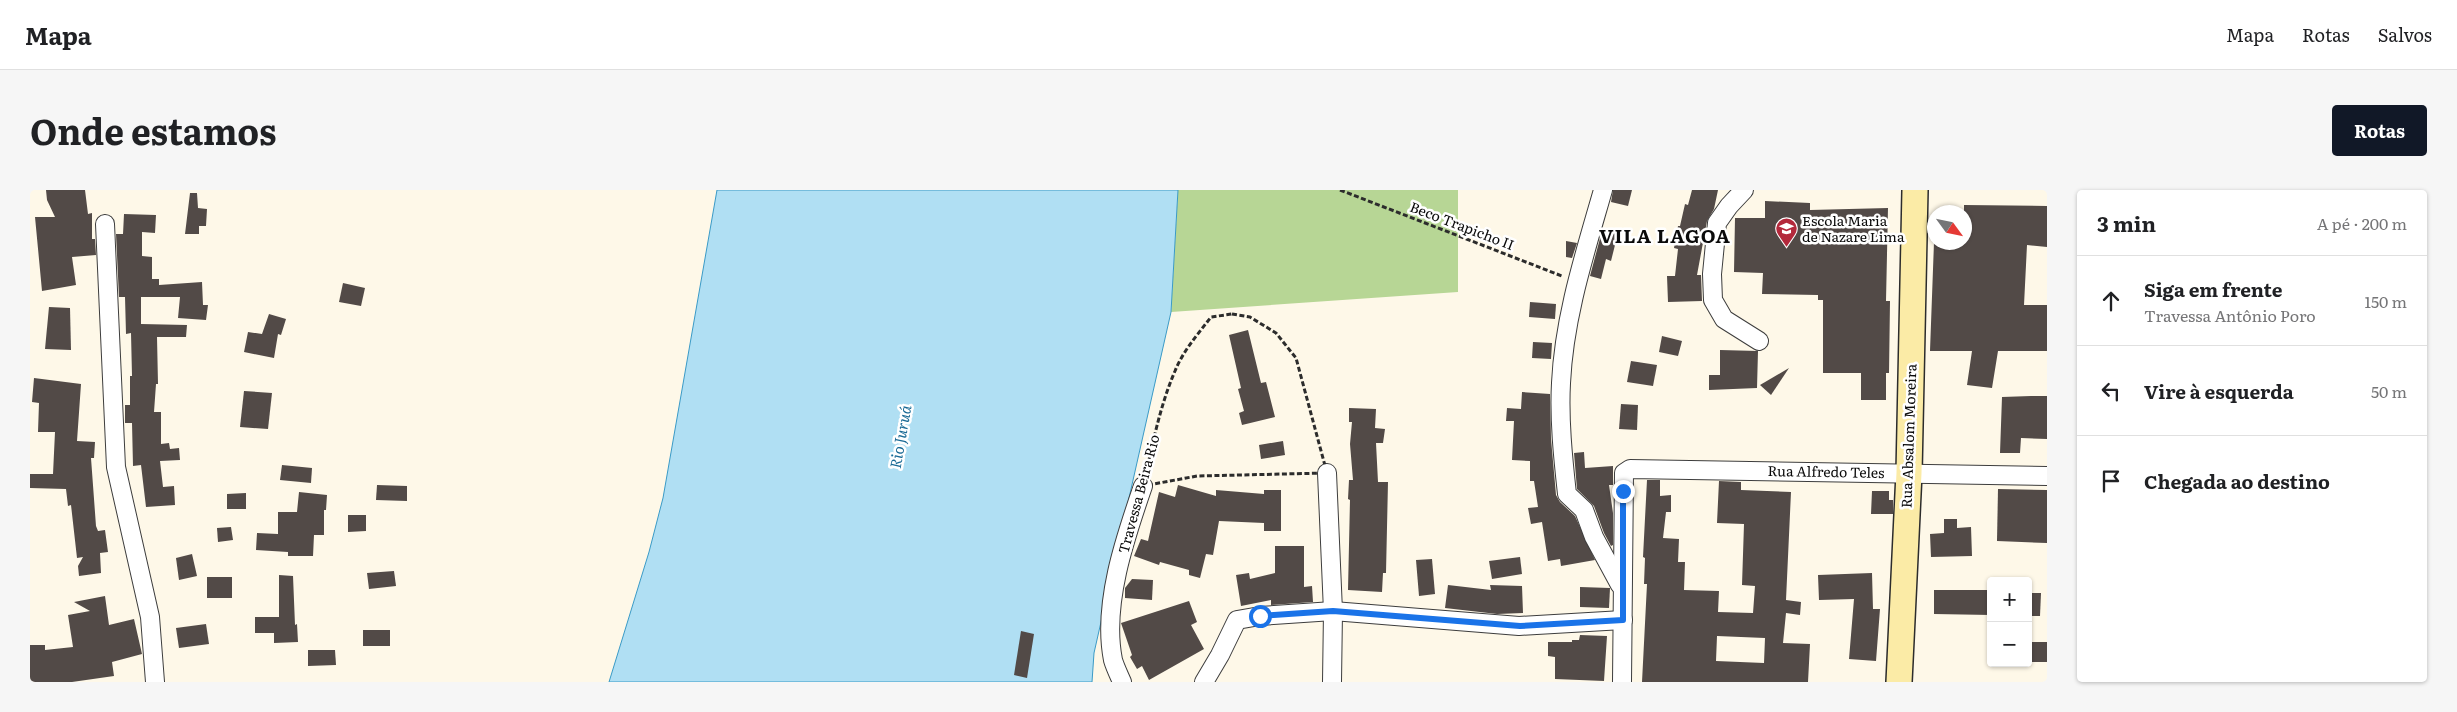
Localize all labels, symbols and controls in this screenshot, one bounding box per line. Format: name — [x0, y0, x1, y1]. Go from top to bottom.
text: Mapa — [25, 17, 92, 52]
text: Mapa — [2226, 21, 2274, 48]
text: Rotas — [2302, 21, 2350, 48]
text: Salvos — [2378, 21, 2432, 48]
text: Onde estamos — [30, 104, 276, 156]
button: Rotas — [2332, 105, 2427, 156]
street label: Beco Trapicho II — [1407, 196, 1517, 254]
north arrow — [1927, 205, 1972, 250]
text: 3 min — [2097, 207, 2156, 238]
place label: Escola Maria de Nazare Lima — [1802, 210, 1905, 246]
text: A pé · 200 m — [2317, 211, 2407, 235]
school or university icon: Escola Maria de Nazare Lima — [1774, 217, 1798, 248]
district label: VILA LAGOA — [1599, 221, 1731, 249]
text: Siga em frente — [2144, 275, 2282, 303]
icon: ahead — [2097, 287, 2125, 315]
text: 150 m — [2364, 289, 2407, 313]
text: Travessa Antônio Poro — [2144, 303, 2316, 327]
street label: Rua Absalom Moreira — [1895, 363, 1921, 508]
icon: left — [2097, 377, 2125, 405]
text: Vire à esquerda — [2144, 377, 2294, 405]
text: 50 m — [2371, 379, 2407, 403]
water label: Rio Juruá — [883, 403, 916, 470]
street label: Travessa Beira Rio — [1112, 432, 1164, 556]
street label: Rua Alfredo Teles — [1768, 460, 1885, 482]
icon: arrive — [2097, 467, 2125, 495]
text: Chegada ao destino — [2144, 467, 2330, 495]
route end — [1612, 480, 1635, 503]
map controls — [1987, 577, 2032, 667]
button: + — [1987, 577, 2032, 622]
route start — [1249, 605, 1272, 628]
button: − — [1987, 622, 2032, 667]

